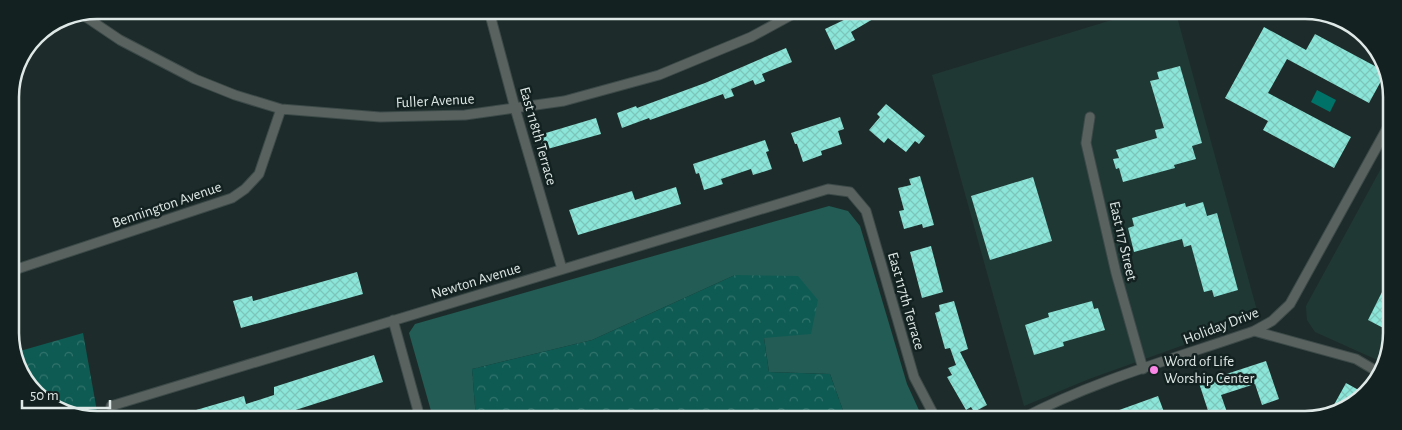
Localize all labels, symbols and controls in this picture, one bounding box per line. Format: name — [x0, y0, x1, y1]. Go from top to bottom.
street label: East 118th Terrace — [517, 85, 559, 187]
street label: Fuller Avenue — [395, 91, 475, 111]
street label: Bennington Avenue — [110, 179, 224, 231]
street label: East 117 Street — [1107, 200, 1139, 282]
street label: East 117th Terrace — [885, 251, 927, 352]
street label: Newton Avenue — [429, 260, 523, 302]
street label: Holiday Drive — [1181, 305, 1261, 347]
place label: Word of Life Worship Center — [1164, 354, 1255, 386]
marker: Word of Life Worship Center — [1148, 364, 1160, 376]
scale bar — [22, 378, 110, 410]
text: 50 m — [30, 388, 59, 403]

